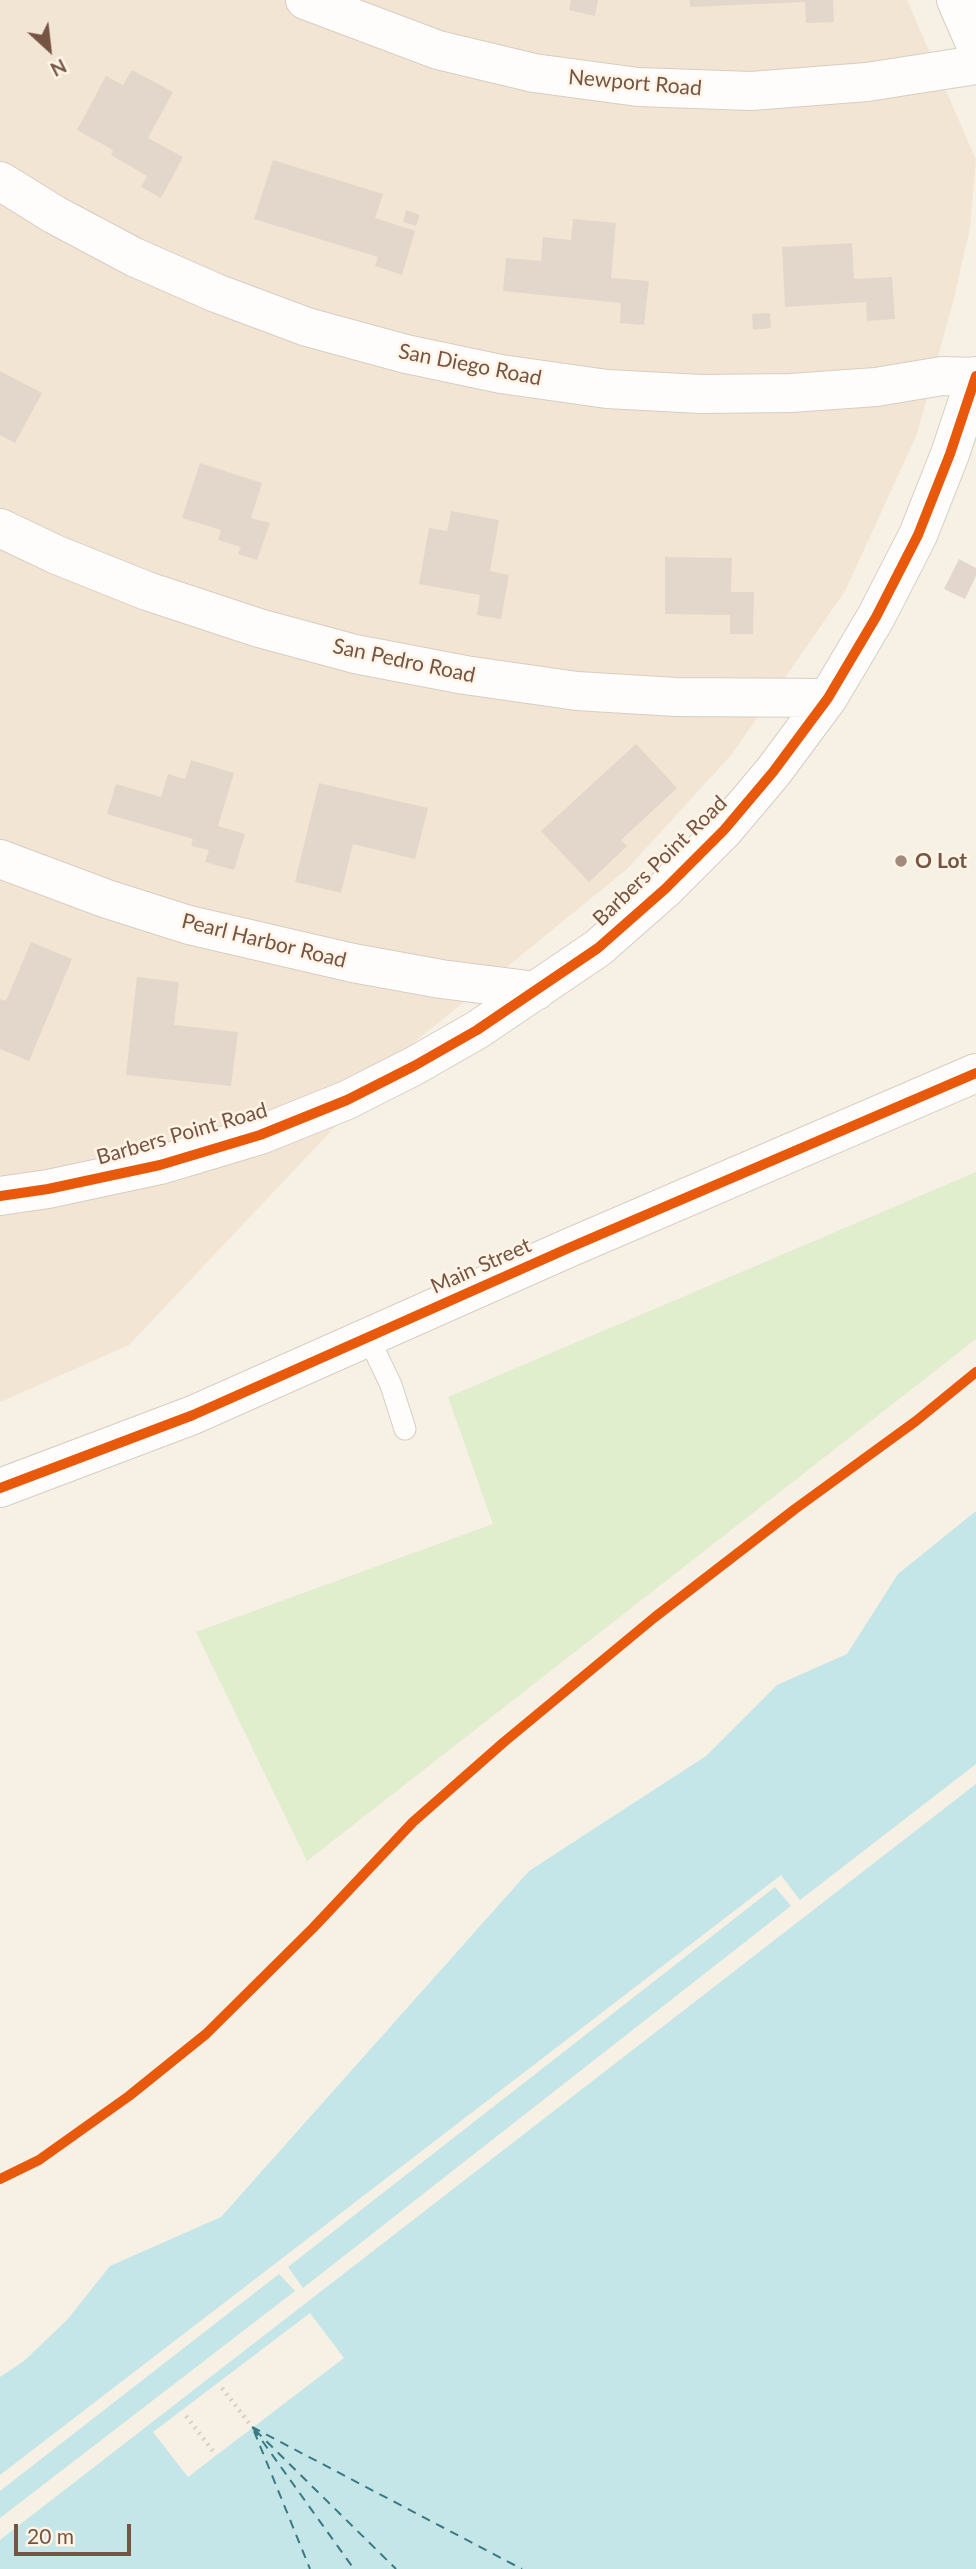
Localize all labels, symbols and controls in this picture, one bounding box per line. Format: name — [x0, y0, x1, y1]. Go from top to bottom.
north arrow — [14, 14, 84, 84]
text: N — [47, 55, 71, 82]
street label: Newport Road — [567, 65, 703, 101]
street label: San Diego Road — [396, 339, 544, 391]
street label: San Pedro Road — [331, 634, 477, 688]
street label: Barbers Point Road — [588, 791, 732, 931]
place label: O Lot — [915, 848, 967, 874]
marker: O Lot — [893, 853, 909, 869]
street label: Pearl Harbor Road — [179, 908, 349, 974]
street label: Barbers Point Road — [94, 1098, 270, 1170]
street label: Main Street — [427, 1233, 535, 1299]
scale bar — [18, 2510, 135, 2554]
text: 20 m — [27, 2523, 74, 2548]

